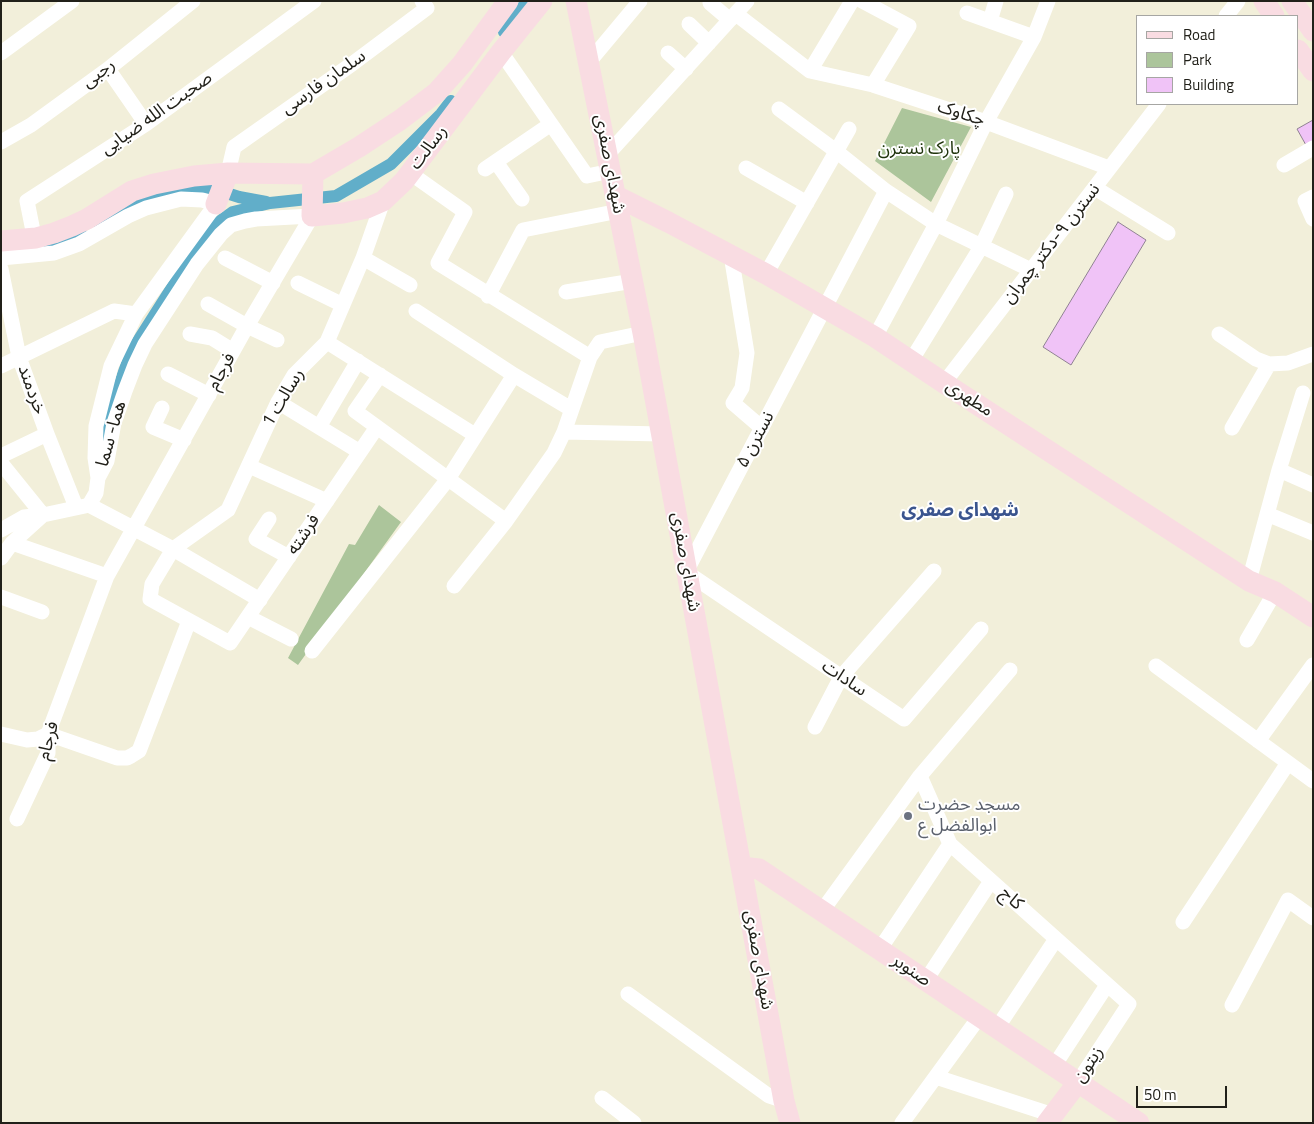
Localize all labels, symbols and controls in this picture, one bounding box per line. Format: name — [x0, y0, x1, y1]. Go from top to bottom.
legend — [1136, 15, 1299, 105]
text: Road — [1183, 23, 1215, 46]
street label: سلمان فارسی — [278, 46, 370, 120]
text: Park — [1183, 48, 1212, 71]
street label: رجبی — [78, 55, 120, 93]
street label: صحبت الله ضیایی — [97, 67, 217, 161]
text: Building — [1183, 73, 1234, 96]
street label: چکاوک — [934, 96, 988, 132]
street label: شهدای صفری — [589, 113, 629, 215]
street label: رسالت — [405, 122, 453, 174]
park label: پارک نسترن — [878, 139, 960, 161]
street label: نسترن ۹-دکتر چمران — [998, 180, 1106, 308]
street label: فرجام — [203, 350, 241, 394]
street label: خردمند — [12, 362, 50, 418]
street label: رسالت 1 — [258, 365, 310, 431]
street label: مطهری — [941, 376, 997, 422]
street label: هما- سما — [92, 399, 132, 469]
street label: نسترن ۵ — [732, 408, 780, 472]
district label: شهدای صفری — [901, 500, 1019, 522]
street label: فرشته — [283, 511, 325, 559]
street label: شهدای صفری — [666, 511, 704, 613]
street label: سادات — [817, 656, 871, 702]
street label: فرجام — [34, 719, 64, 763]
place label: مسجد حضرت ابوالفضل ع — [918, 795, 1020, 838]
marker: مسجد حضرت ابوالفضل ع — [902, 810, 914, 822]
street label: کاج — [995, 883, 1027, 915]
street label: شهدای صفری — [739, 909, 777, 1011]
street label: صنوبر — [887, 950, 935, 992]
street label: زیتون — [1069, 1043, 1109, 1087]
scale bar — [1139, 1076, 1230, 1108]
text: 50 m — [1144, 1083, 1177, 1106]

